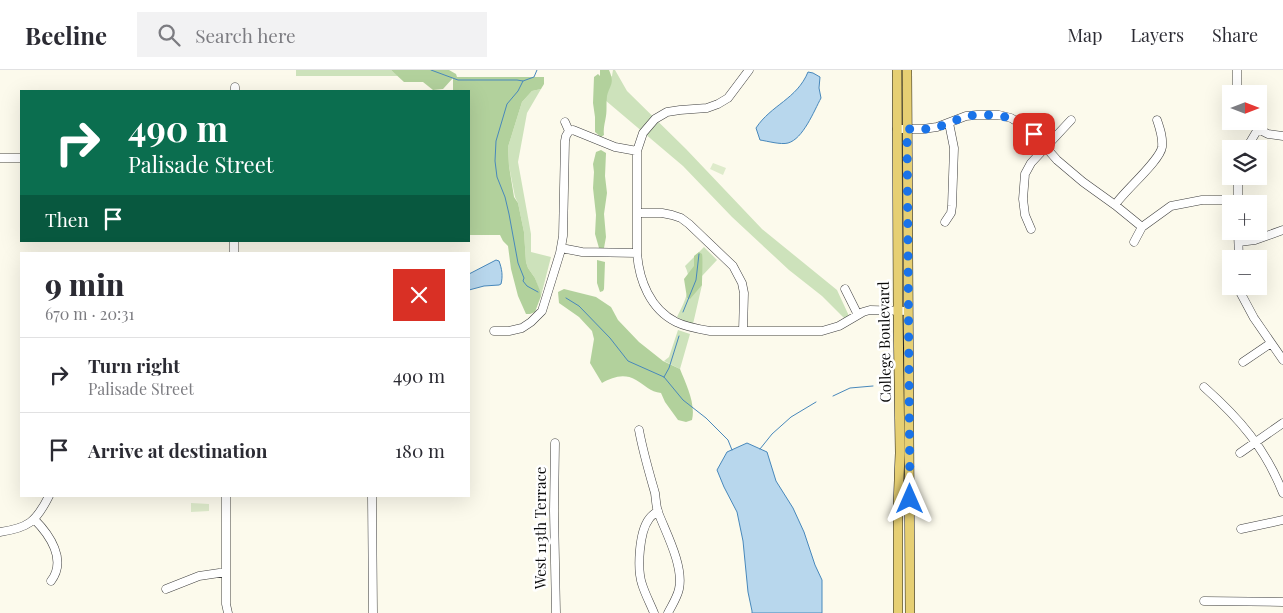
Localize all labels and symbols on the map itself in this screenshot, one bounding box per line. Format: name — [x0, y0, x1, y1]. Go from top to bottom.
north arrow — [1222, 85, 1268, 130]
pin — [1013, 113, 1055, 155]
street label: College Boulevard — [873, 281, 895, 403]
street label: West 113th Terrace — [530, 467, 550, 590]
position arrow — [883, 472, 935, 524]

